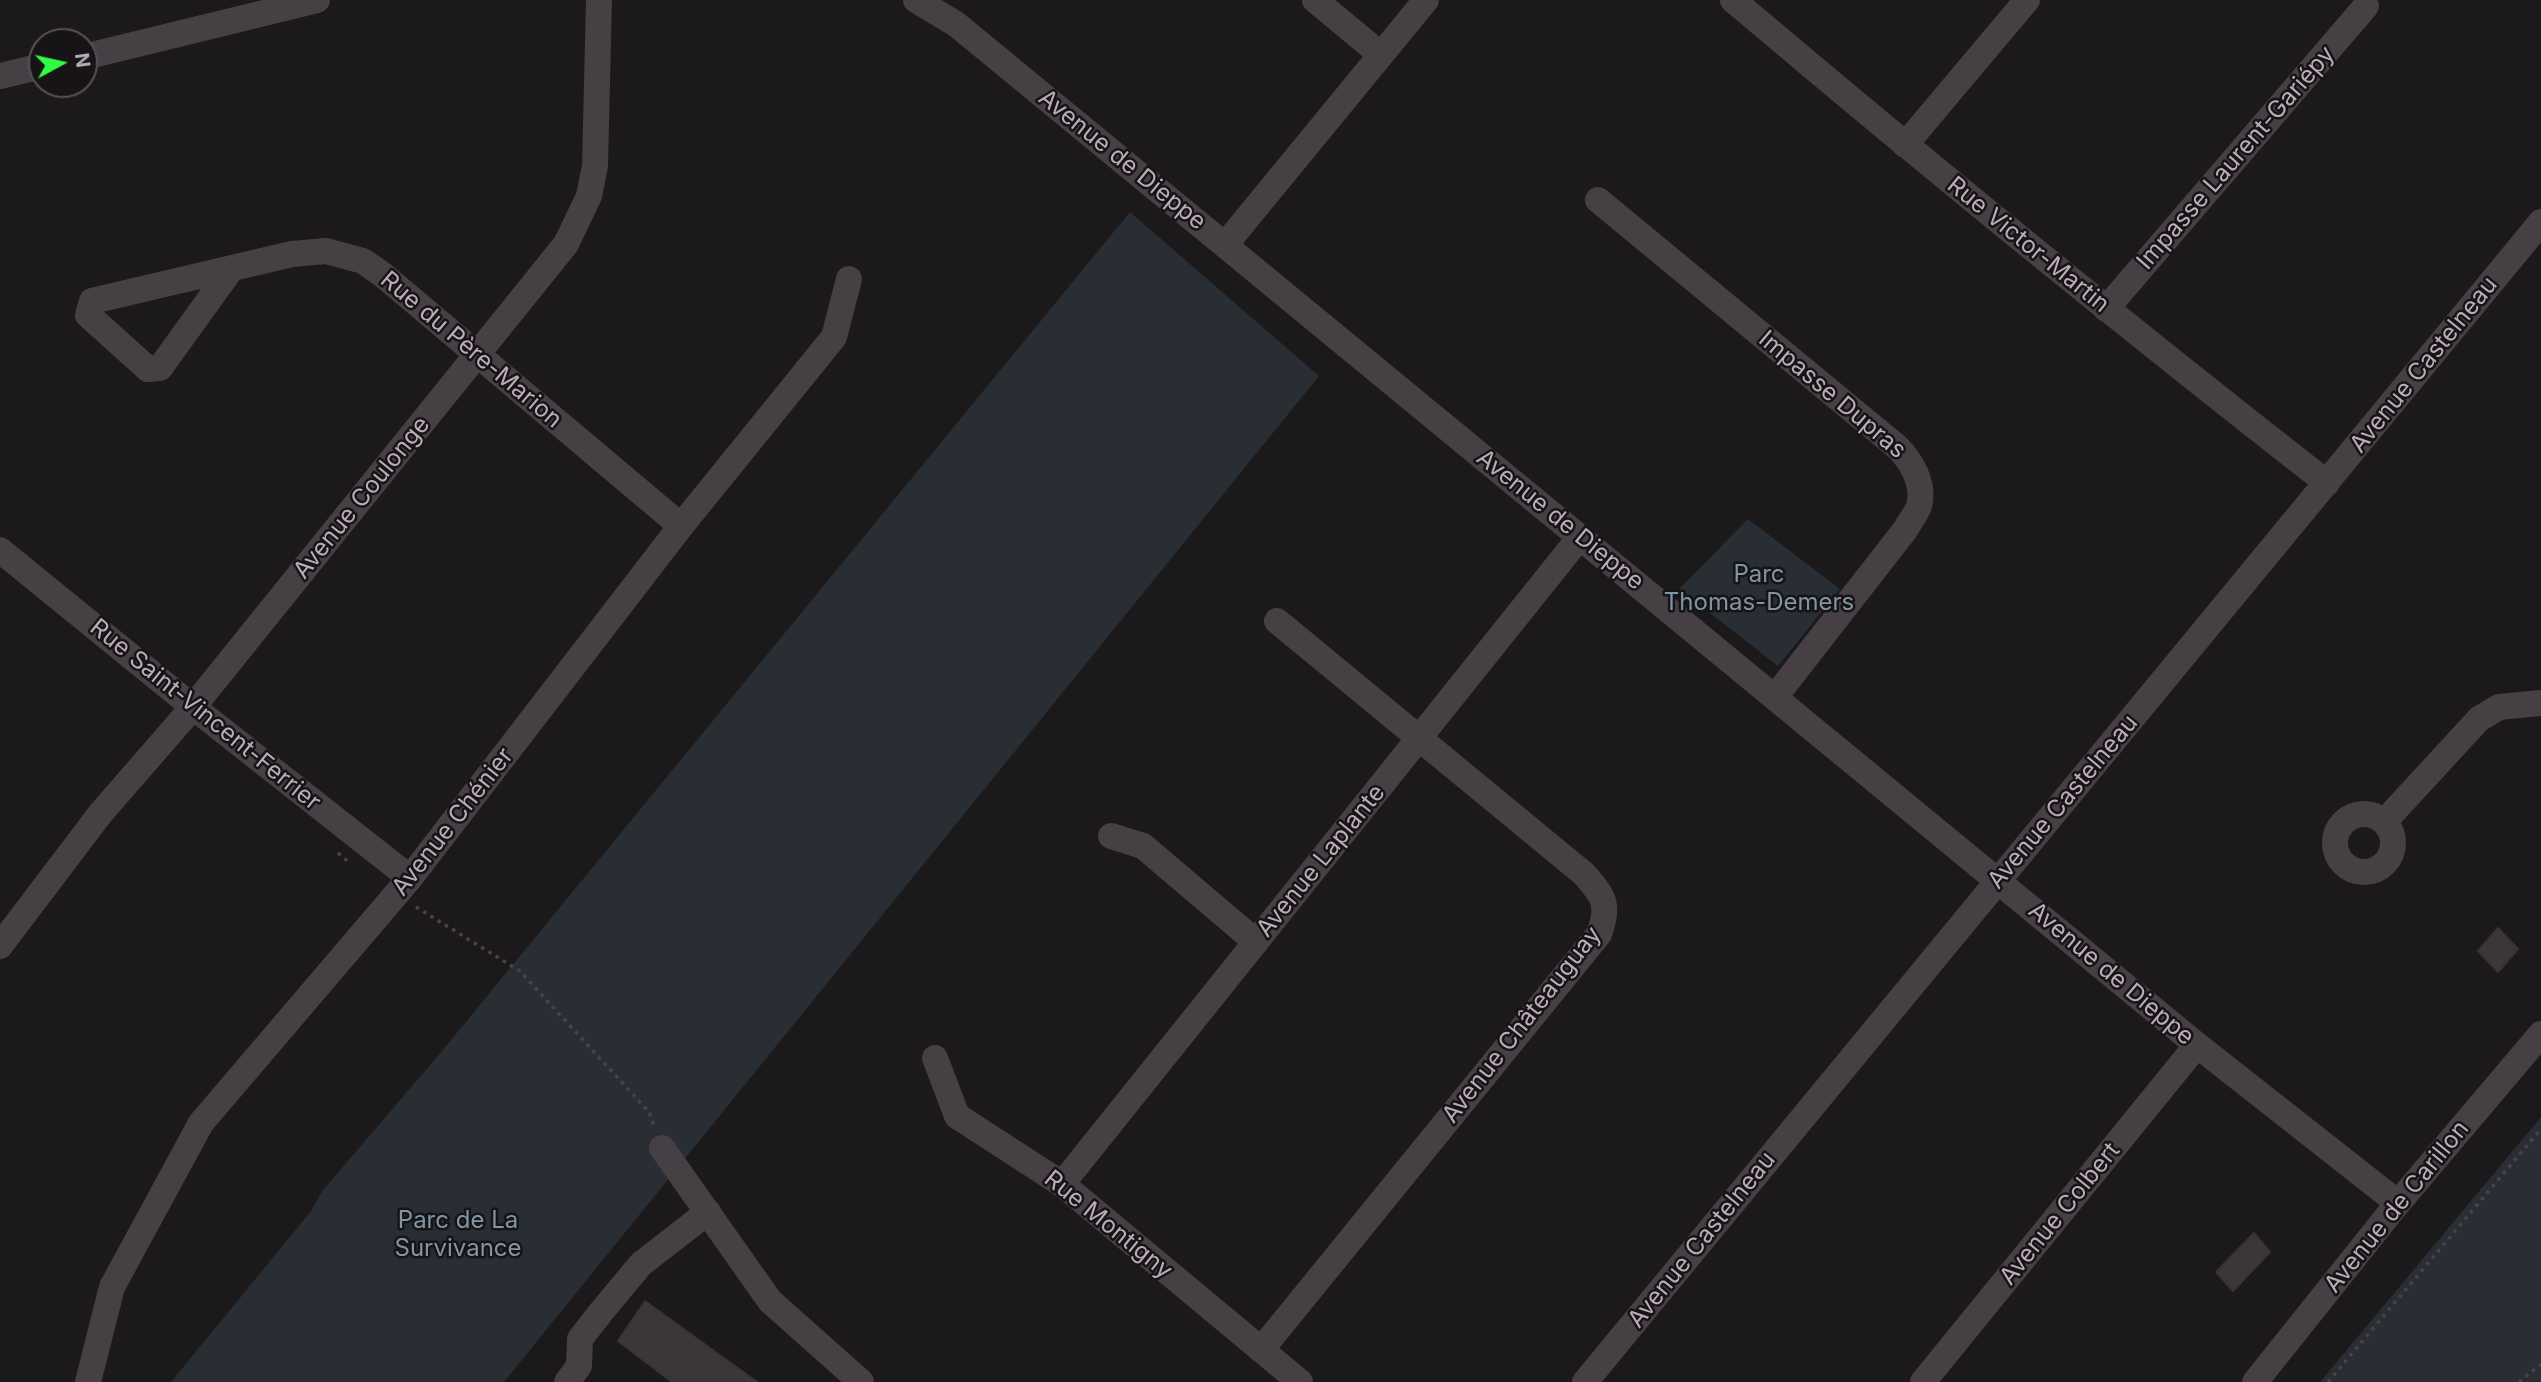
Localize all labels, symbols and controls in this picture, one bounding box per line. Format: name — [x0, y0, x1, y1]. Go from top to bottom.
north arrow — [28, 28, 98, 98]
street label: Impasse Laurent-Gariépy — [2131, 40, 2341, 276]
text: N — [70, 52, 95, 69]
street label: Avenue de Dieppe — [1033, 84, 1211, 236]
street label: Rue Victor-Martin — [1941, 171, 2115, 319]
street label: Rue du Père-Marion — [374, 266, 568, 434]
street label: Avenue Castelneau — [2344, 271, 2504, 459]
street label: Impasse Dupras — [1753, 325, 1911, 465]
street label: Avenue Coulonge — [288, 411, 436, 585]
street label: Avenue de Dieppe — [1471, 444, 1649, 596]
park label: Parc Thomas-Demers — [1664, 561, 1854, 617]
street label: Rue Saint-Vincent-Ferrier — [84, 613, 326, 817]
street label: Avenue Castelneau — [1982, 709, 2144, 895]
street label: Avenue Chénier — [386, 742, 520, 902]
street label: Avenue Laplante — [1251, 779, 1391, 943]
street label: Avenue de Dieppe — [2022, 896, 2200, 1052]
street label: Avenue Châteauguay — [1436, 921, 1608, 1129]
street label: Avenue de Carillon — [2319, 1115, 2475, 1299]
street label: Avenue Colbert — [1994, 1137, 2126, 1291]
street label: Avenue Castelneau — [1622, 1146, 1782, 1334]
street label: Rue Montigny — [1038, 1165, 1178, 1285]
park label: Parc de La Survivance — [394, 1207, 522, 1263]

